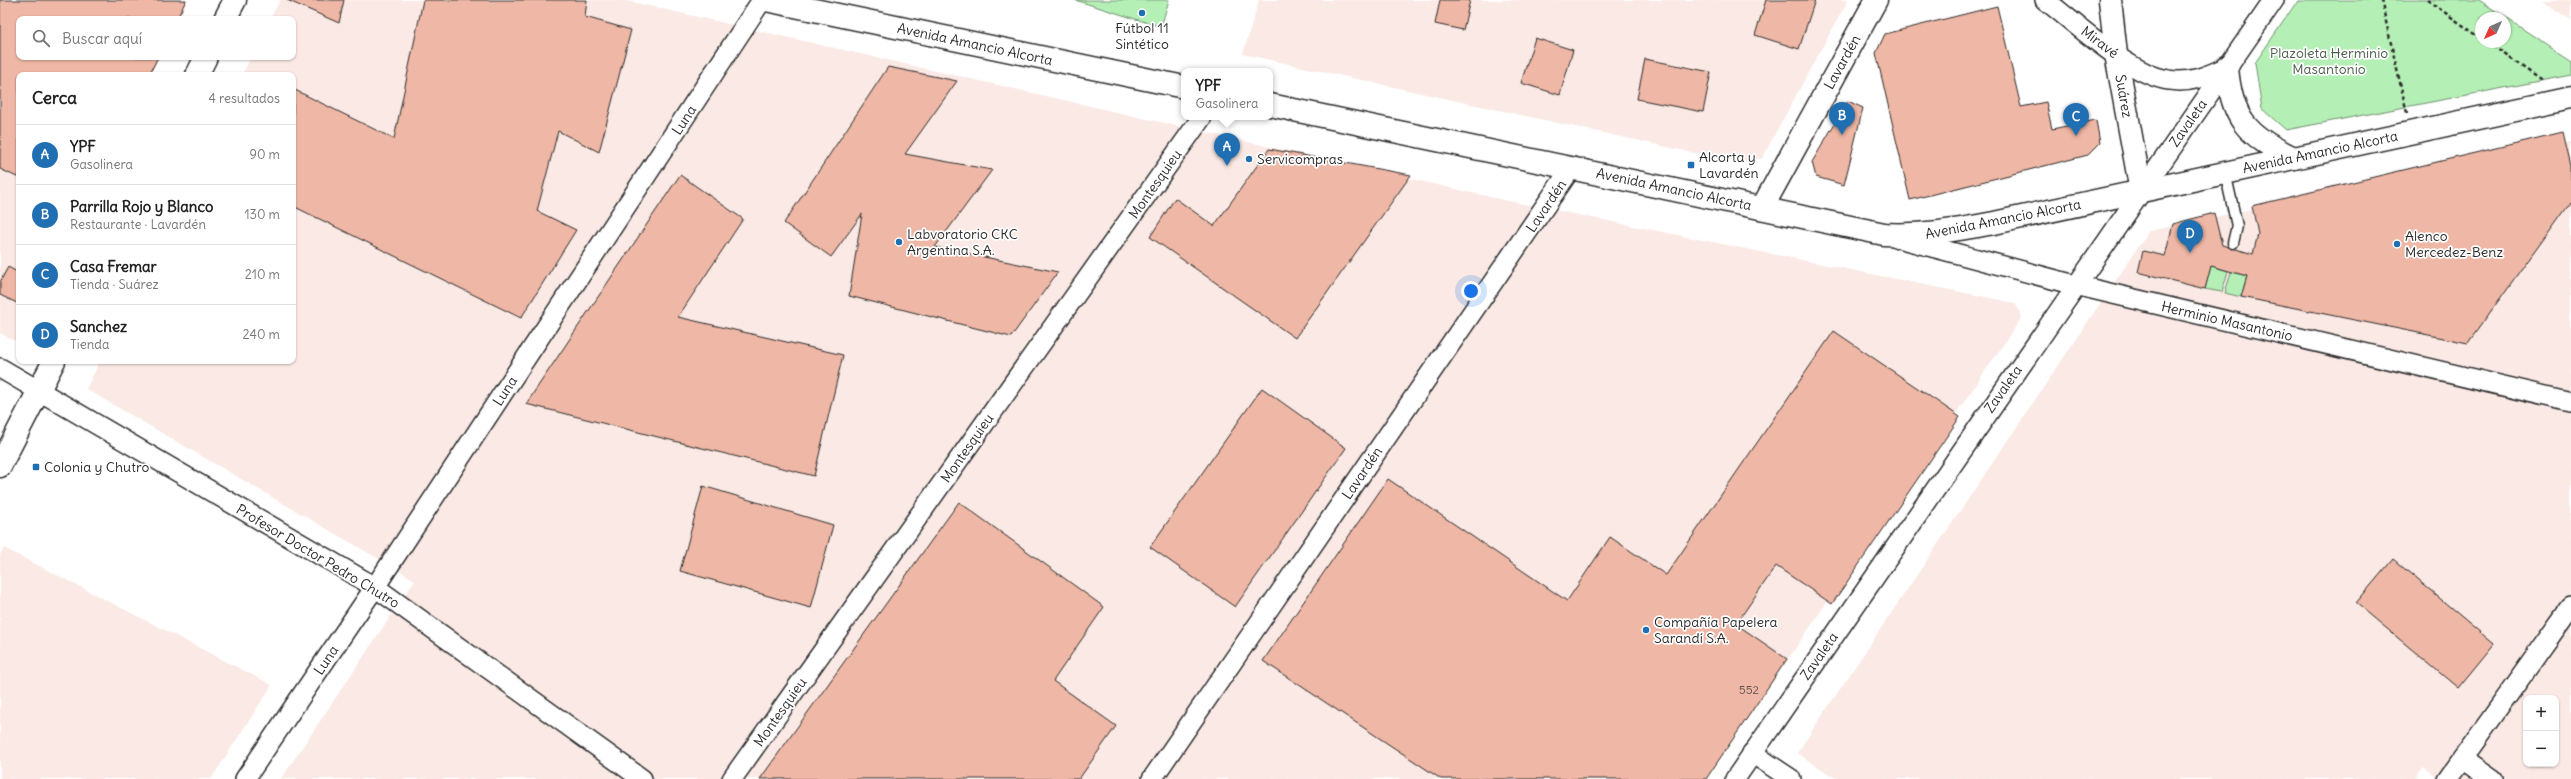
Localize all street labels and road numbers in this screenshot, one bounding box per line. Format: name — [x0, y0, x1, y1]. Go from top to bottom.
street label: Avenida Amancio Alcorta — [896, 19, 1054, 69]
street label: Miravé — [2078, 22, 2122, 62]
street label: Lavardén — [1820, 32, 1864, 92]
street label: Suárez — [2111, 73, 2137, 119]
street label: Zavaleta — [2165, 96, 2211, 150]
street label: Luna — [668, 102, 700, 138]
street label: Avenida Amancio Alcorta — [2241, 127, 2399, 177]
street label: Montesquieu — [1125, 146, 1185, 222]
street label: Avenida Amancio Alcorta — [1595, 164, 1753, 214]
street label: Lavardén — [1522, 176, 1570, 236]
street label: Avenida Amancio Alcorta — [1924, 195, 2082, 243]
street label: Herminio Masantonio — [2160, 297, 2295, 345]
street label: Zavaleta — [1980, 362, 2026, 416]
street label: Luna — [489, 373, 521, 409]
street label: Montesquieu — [937, 410, 997, 486]
street label: Lavardén — [1338, 443, 1386, 503]
street label: Profesor Doctor Pedro Chutro — [233, 500, 403, 612]
street label: Zavaleta — [1796, 629, 1842, 683]
street label: Luna — [310, 642, 342, 678]
street label: Montesquieu — [750, 674, 810, 750]

